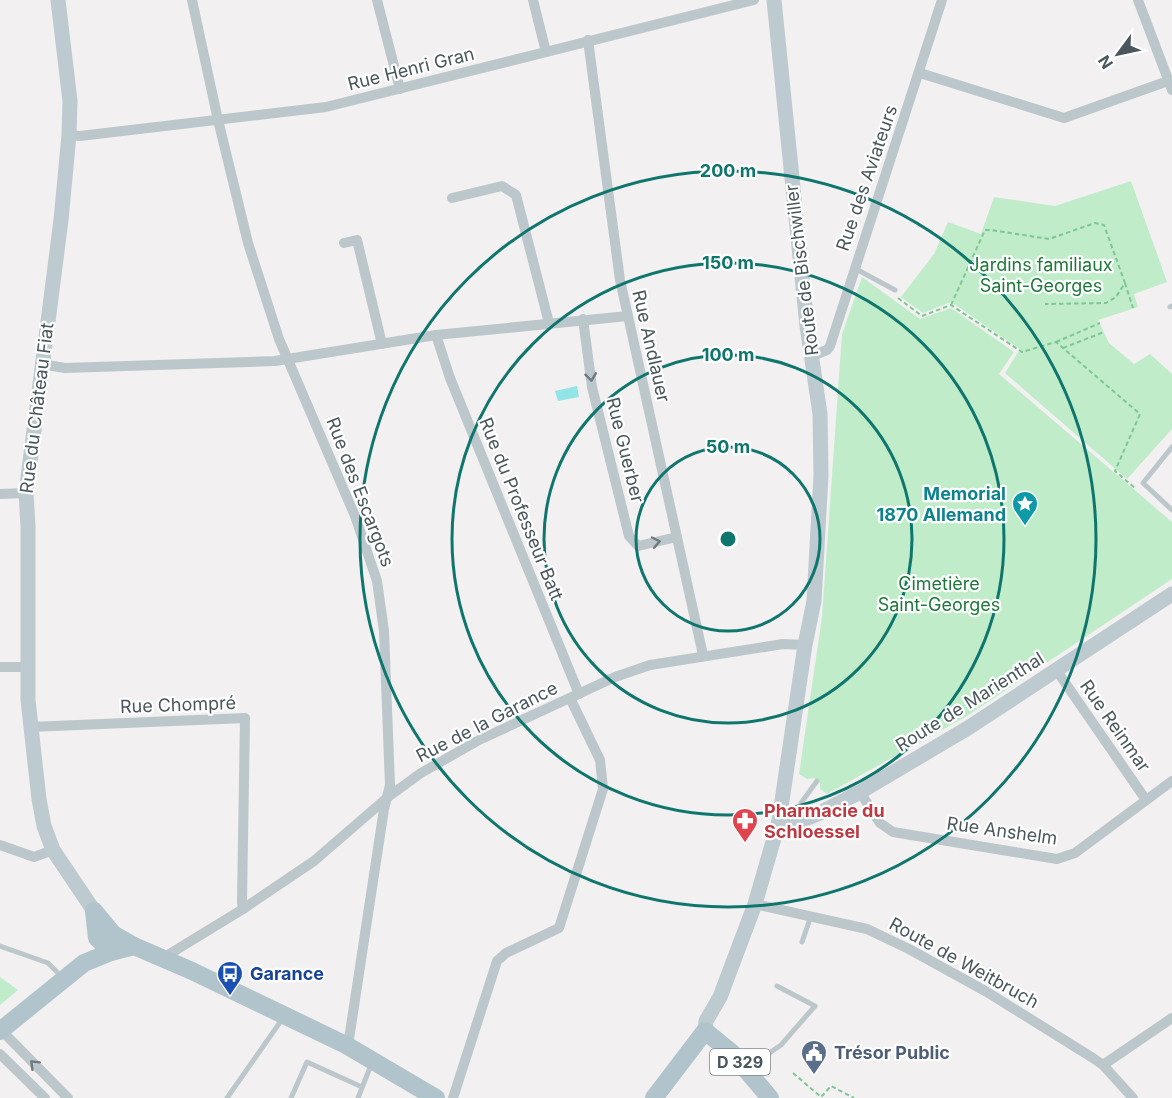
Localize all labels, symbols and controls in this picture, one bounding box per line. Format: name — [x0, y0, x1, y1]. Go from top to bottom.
north arrow — [1088, 24, 1148, 84]
street label: Rue Henri Gran — [345, 43, 476, 94]
text: N — [1094, 52, 1117, 73]
street label: Rue des Aviateurs — [832, 102, 901, 253]
text: 200 m — [700, 160, 756, 181]
street label: Route de Bischwiller — [781, 183, 822, 357]
text: 150 m — [702, 252, 754, 273]
park label: Jardins familiaux Saint-Georges — [969, 254, 1113, 296]
street label: Rue Andlauer — [628, 288, 675, 404]
street label: Rue du Château Fiat — [16, 321, 57, 494]
text: 100 m — [702, 344, 754, 365]
one-way arrow — [584, 372, 596, 382]
street label: Rue Guerber — [602, 395, 649, 505]
street label: Rue des Escargots — [322, 414, 399, 569]
street label: Rue du Professeur Batt — [475, 414, 568, 603]
text: 50 m — [706, 436, 750, 457]
place label: Memorial 1870 Allemand — [877, 483, 1006, 525]
place icon: Memorial 1870 Allemand — [1010, 489, 1040, 527]
centre of rings — [718, 529, 738, 549]
one-way arrow — [651, 536, 661, 549]
park label: Cimetière Saint-Georges — [878, 573, 1000, 615]
street label: Route de Marienthal — [892, 647, 1048, 756]
street label: Rue Reinmar — [1076, 676, 1155, 776]
street label: Rue de la Garance — [413, 677, 561, 766]
street label: Rue Chompré — [120, 692, 236, 717]
place label: Pharmacie du Schloessel — [764, 800, 885, 842]
pharmacy icon: Pharmacie du Schloessel — [730, 806, 760, 844]
street label: Rue Anshelm — [945, 812, 1059, 849]
street label: Route de Weitbruch — [886, 913, 1043, 1012]
bus stop icon: Garance — [215, 959, 245, 997]
place label: Garance — [250, 963, 324, 984]
public building icon: Trésor Public — [799, 1038, 829, 1076]
place label: Trésor Public — [834, 1042, 950, 1063]
road number: D 329 — [710, 1049, 770, 1075]
one-way arrow — [31, 1061, 42, 1072]

